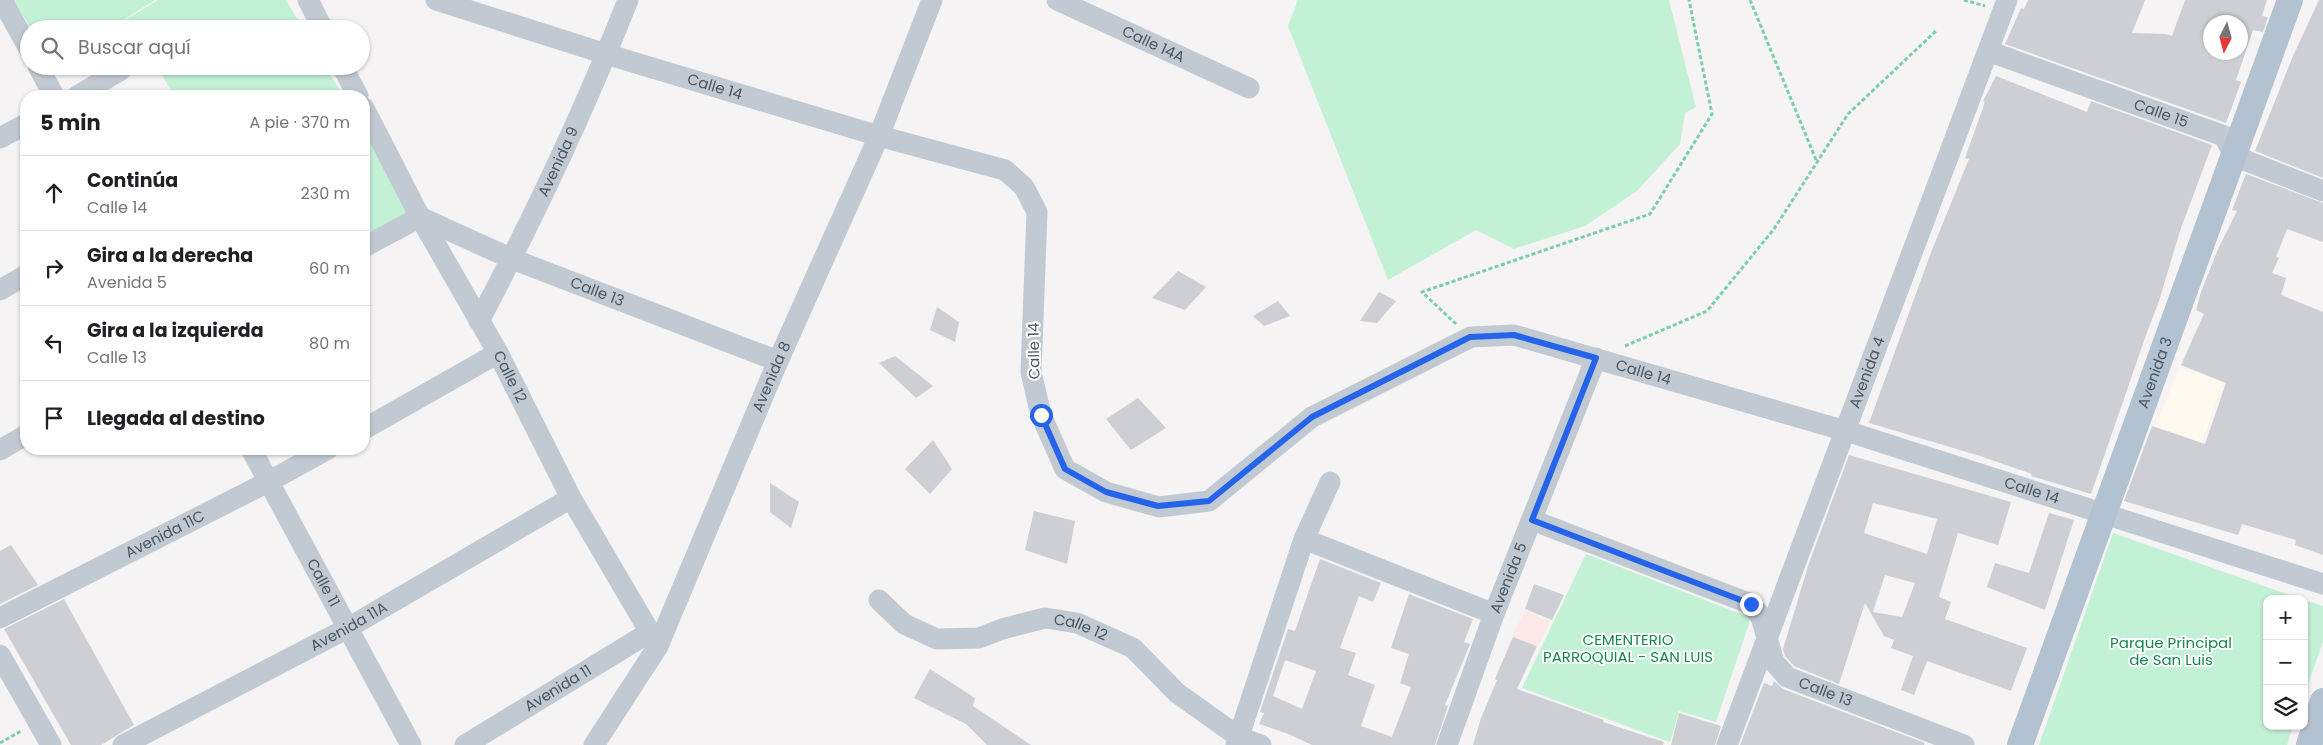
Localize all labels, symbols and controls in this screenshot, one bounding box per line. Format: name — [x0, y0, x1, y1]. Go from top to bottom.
north arrow — [2203, 15, 2248, 60]
search box — [20, 20, 370, 75]
street label: Calle 14A — [1119, 20, 1188, 67]
icon: search — [38, 34, 66, 62]
text: Buscar aquí — [78, 34, 191, 61]
street label: Calle 14 — [685, 68, 745, 104]
street label: Calle 15 — [2131, 93, 2192, 132]
text: 5 min — [40, 108, 101, 137]
text: A pie · 370 m — [249, 111, 350, 134]
street label: Avenida 9 — [532, 123, 583, 200]
text: Continúa — [87, 167, 178, 194]
icon: ahead — [40, 179, 68, 207]
text: 230 m — [301, 182, 350, 205]
text: Calle 14 — [87, 196, 147, 219]
text: Gira a la derecha — [87, 242, 253, 269]
icon: right — [40, 254, 68, 282]
text: 60 m — [309, 257, 350, 280]
text: Avenida 5 — [87, 271, 167, 294]
street label: Calle 13 — [567, 271, 627, 311]
text: Gira a la izquierda — [87, 317, 264, 344]
street label: Calle 14 — [1023, 323, 1044, 380]
icon: left — [40, 329, 68, 357]
text: 80 m — [309, 332, 350, 355]
street label: Avenida 4 — [1844, 334, 1890, 411]
street label: Avenida 3 — [2132, 334, 2177, 411]
street label: Avenida 8 — [747, 338, 795, 415]
text: Calle 13 — [87, 346, 147, 369]
street label: Calle 12 — [488, 347, 532, 406]
street label: Calle 14 — [1613, 354, 1674, 390]
icon: arrive — [40, 404, 68, 432]
route start — [1030, 404, 1053, 427]
text: Llegada al destino — [87, 405, 265, 432]
street label: Calle 14 — [2002, 471, 2062, 509]
street label: Avenida 11C — [121, 505, 208, 563]
street label: Avenida 5 — [1484, 539, 1532, 616]
street label: Calle 11 — [302, 555, 345, 610]
route end — [1740, 593, 1763, 616]
map controls — [2263, 595, 2308, 730]
button: + — [2263, 595, 2308, 640]
street label: Avenida 11A — [306, 596, 391, 656]
street label: Calle 12 — [1052, 609, 1111, 645]
park label: CEMENTERIO PARROQUIAL - SAN LUIS — [1543, 629, 1713, 667]
park label: Parque Principal de San Luis — [2110, 632, 2232, 670]
button: − — [2263, 640, 2308, 685]
street label: Avenida 11 — [520, 659, 595, 716]
street label: Calle 13 — [1796, 671, 1856, 711]
button: layers — [2263, 685, 2308, 730]

